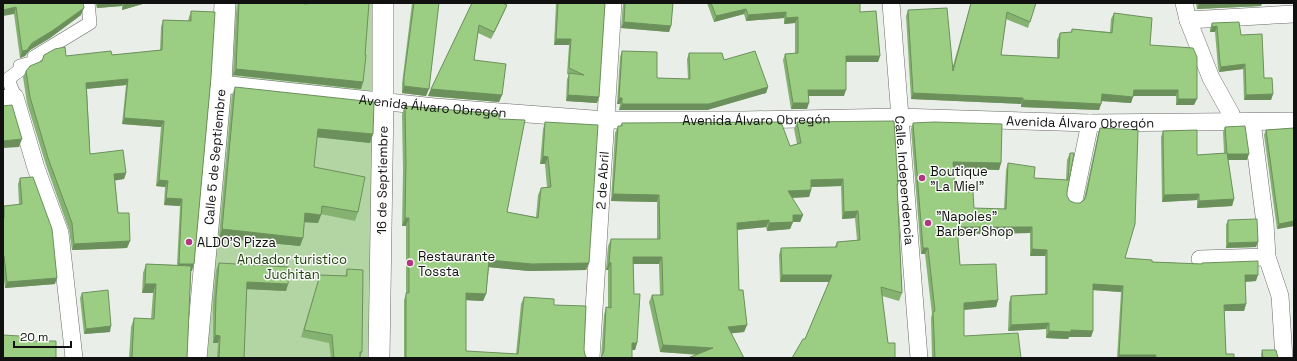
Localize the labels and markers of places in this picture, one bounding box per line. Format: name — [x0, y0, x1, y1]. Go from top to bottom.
place label: Boutique "La Miel" — [930, 163, 988, 195]
marker: Boutique "La Miel" — [917, 173, 927, 183]
place label: "Napoles" Barber Shop — [936, 208, 1014, 240]
marker: "Napoles" Barber Shop — [923, 218, 933, 228]
place label: ALDO'S Pizza — [197, 234, 277, 251]
marker: ALDO'S Pizza — [184, 237, 194, 247]
place label: Restaurante Tossta — [418, 248, 495, 280]
marker: Restaurante Tossta — [405, 258, 415, 268]

